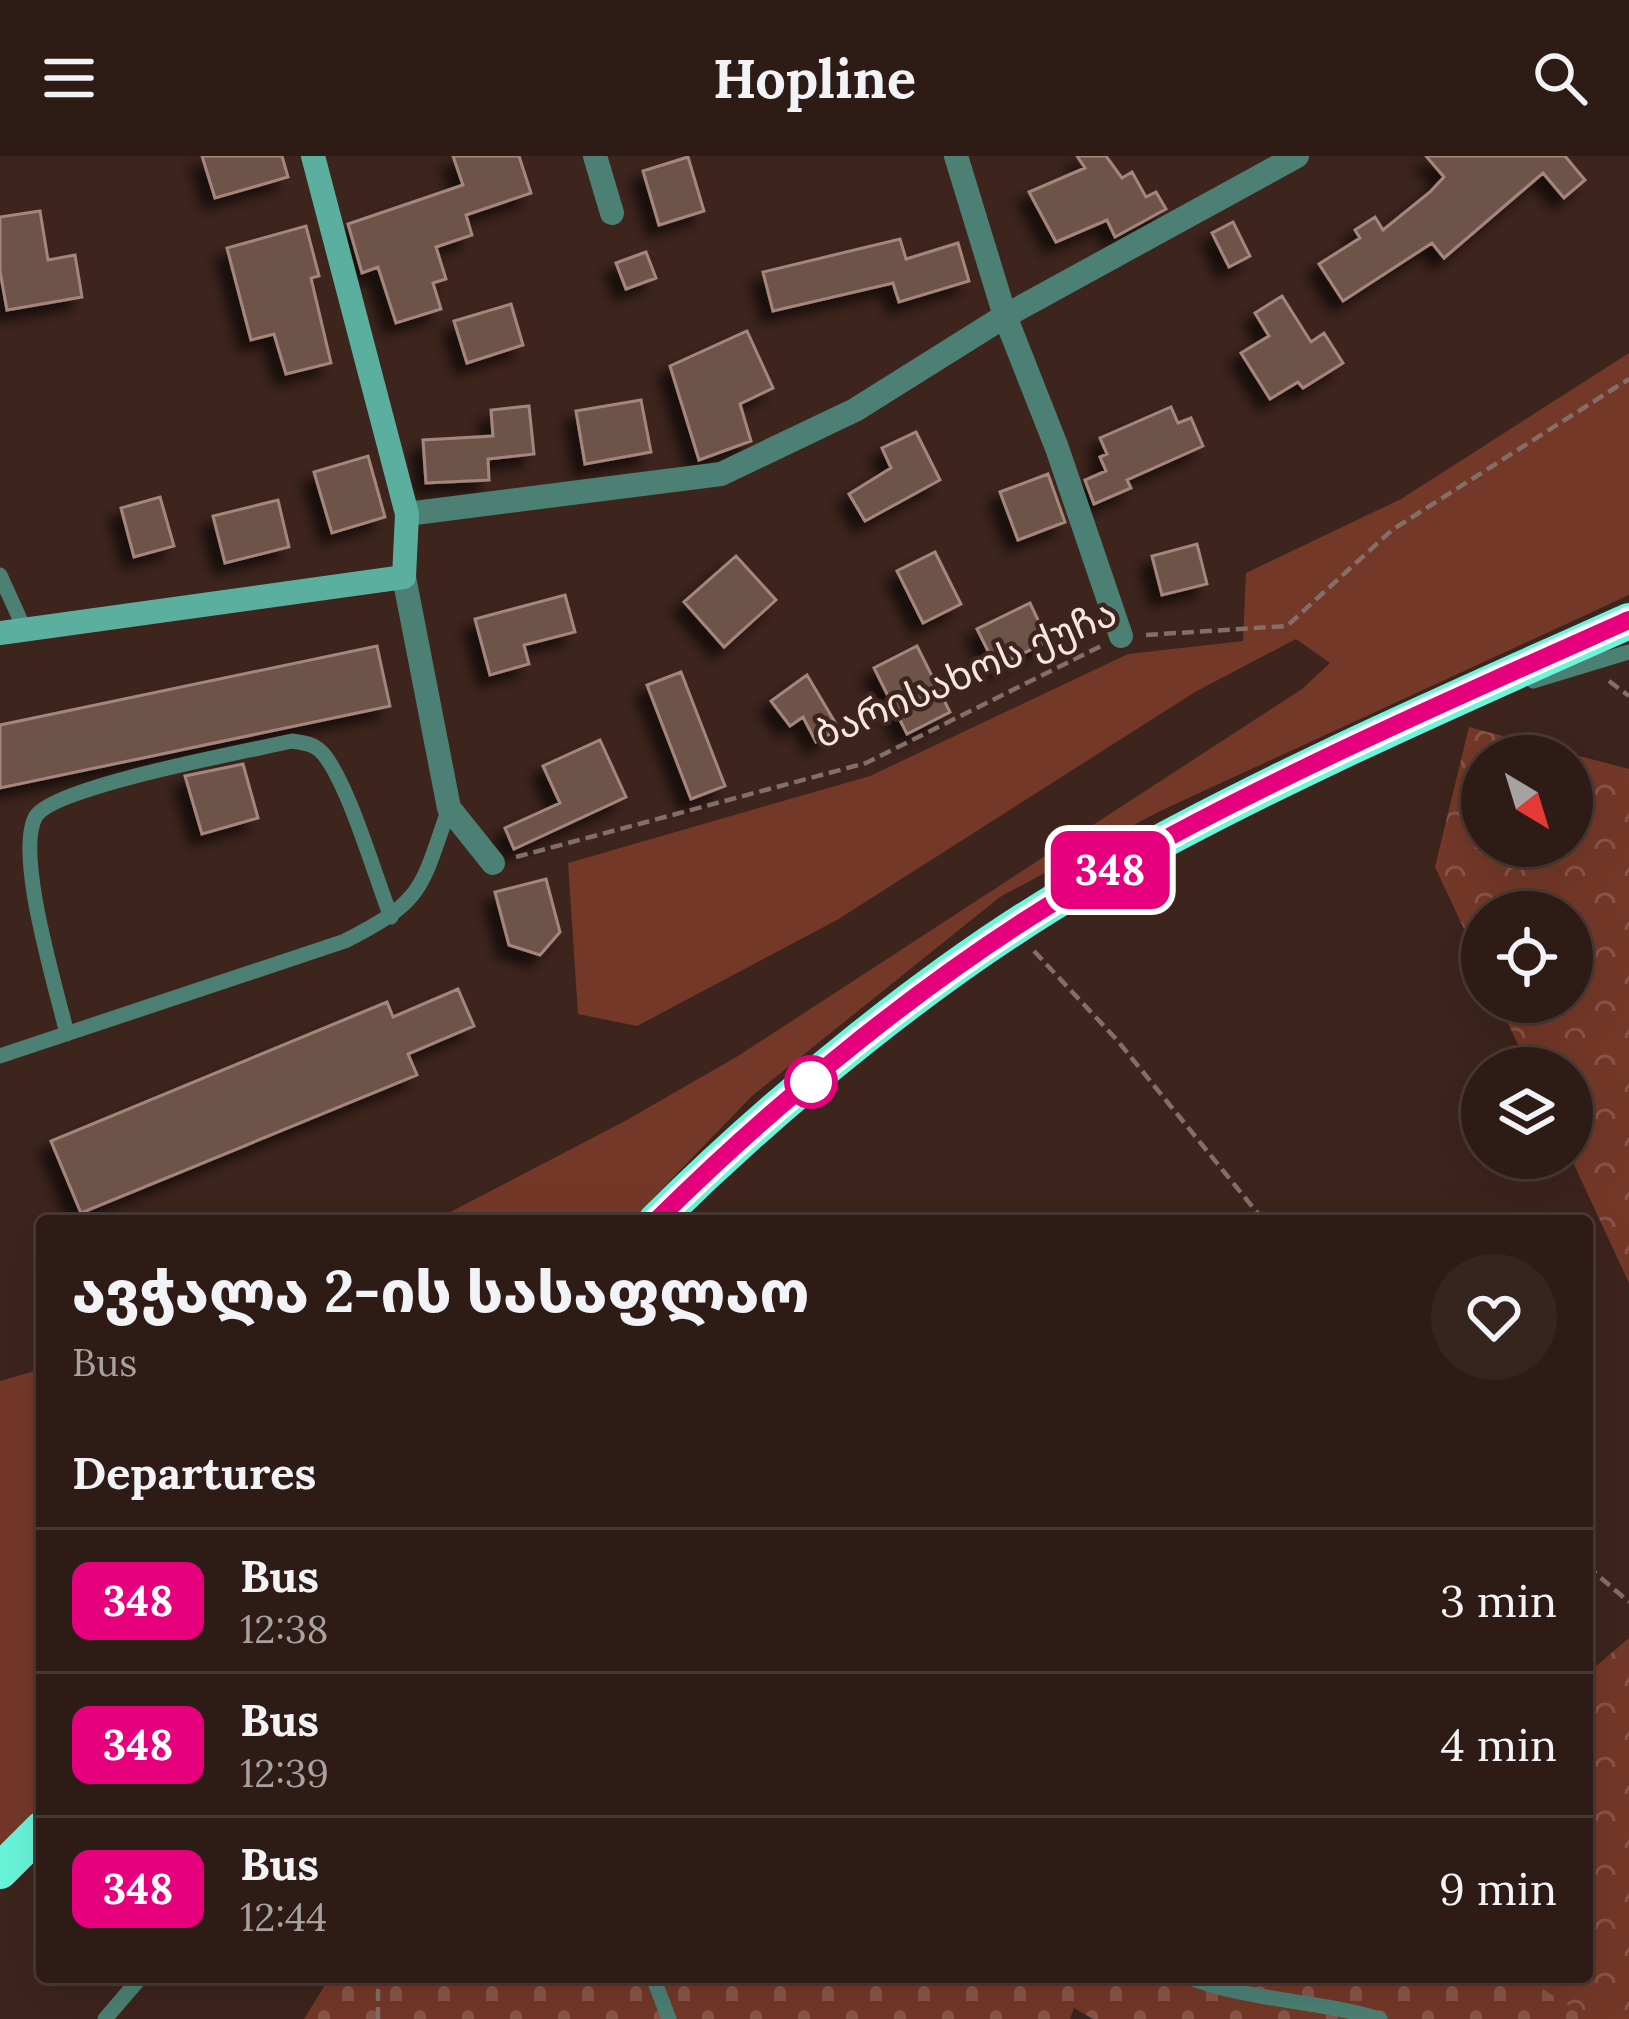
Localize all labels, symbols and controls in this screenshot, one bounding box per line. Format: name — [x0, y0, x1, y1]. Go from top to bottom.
text: Hopline — [713, 44, 916, 113]
icon: menu — [36, 45, 102, 111]
icon: search — [1527, 45, 1593, 111]
street label: ბარისახოს ქუჩა — [806, 587, 1124, 759]
north arrow — [1461, 735, 1593, 867]
map controls — [1461, 735, 1593, 1179]
line badge: 348 — [1041, 831, 1179, 909]
text: 348 — [1075, 843, 1145, 897]
button: locate — [1461, 891, 1593, 1023]
button: layers — [1461, 1047, 1593, 1179]
unlabelled marker — [786, 1057, 836, 1107]
button: heart — [1431, 1254, 1557, 1380]
text: ავჭალა 2-ის სასაფლაო — [72, 1255, 809, 1328]
text: Bus — [72, 1337, 137, 1387]
text: Departures — [72, 1444, 316, 1501]
text: Bus — [240, 1547, 319, 1604]
text: 3 min — [1440, 1572, 1557, 1629]
text: 348 — [103, 1574, 173, 1628]
text: 12:38 — [240, 1604, 329, 1654]
text: Bus — [240, 1691, 319, 1748]
text: 4 min — [1441, 1716, 1557, 1773]
text: 348 — [103, 1718, 173, 1772]
text: 12:39 — [240, 1748, 329, 1798]
text: Bus — [240, 1835, 319, 1892]
text: 9 min — [1439, 1860, 1557, 1917]
text: 348 — [103, 1862, 173, 1916]
text: 12:44 — [240, 1892, 327, 1942]

